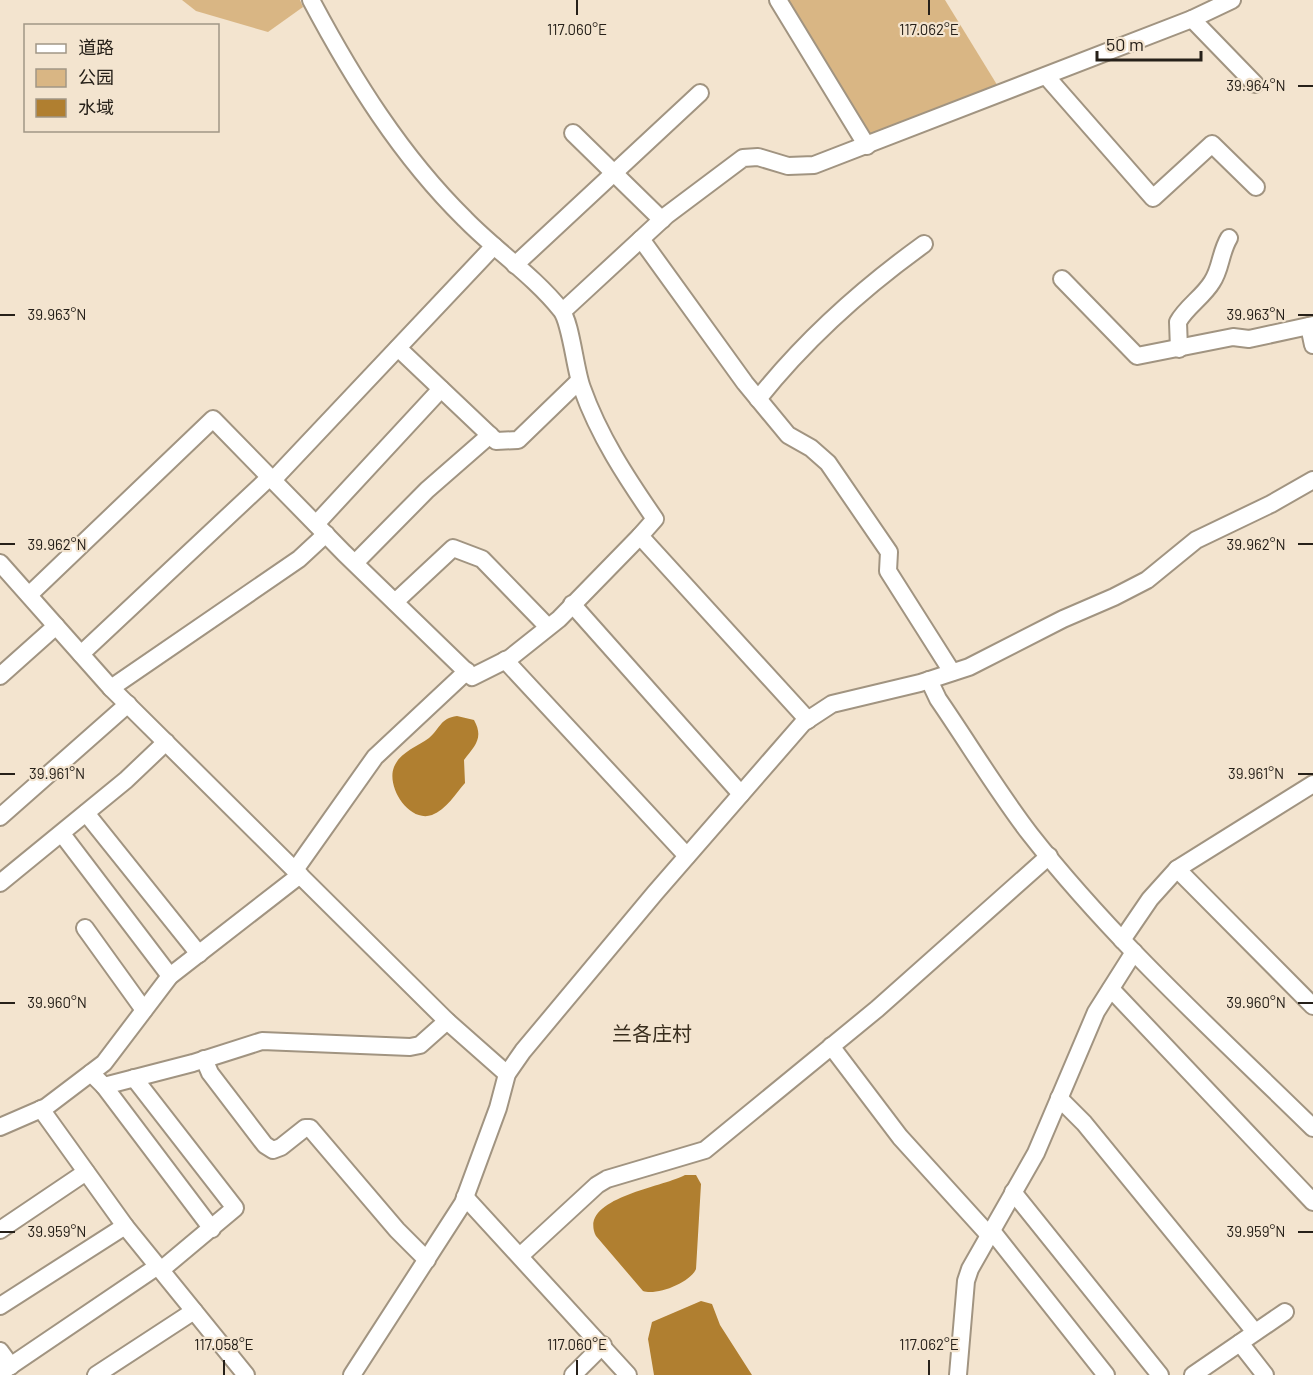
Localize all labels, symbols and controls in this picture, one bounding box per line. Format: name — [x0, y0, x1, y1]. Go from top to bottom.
text: 117.060°E — [547, 20, 607, 38]
text: 117.062°E — [899, 20, 959, 38]
legend — [24, 24, 219, 132]
scale bar — [1097, 24, 1200, 62]
text: 50 m — [1106, 33, 1144, 55]
text: 道路 — [78, 36, 114, 58]
text: 公园 — [78, 66, 114, 88]
text: 39.964°N — [1226, 76, 1286, 94]
text: 水域 — [78, 96, 114, 118]
text: 39.963°N — [28, 305, 86, 323]
text: 39.963°N — [1227, 305, 1285, 323]
text: 39.962°N — [27, 535, 87, 553]
text: 39.962°N — [1226, 535, 1286, 553]
text: 39.961°N — [29, 764, 85, 782]
text: 39.961°N — [1228, 764, 1284, 782]
text: 39.960°N — [27, 993, 87, 1011]
text: 39.960°N — [1226, 993, 1286, 1011]
district label: 兰各庄村 — [612, 1021, 692, 1045]
text: 39.959°N — [28, 1222, 86, 1240]
text: 39.959°N — [1227, 1222, 1285, 1240]
text: 117.058°E — [194, 1335, 254, 1353]
text: 117.060°E — [547, 1335, 607, 1353]
text: 117.062°E — [899, 1335, 959, 1353]

